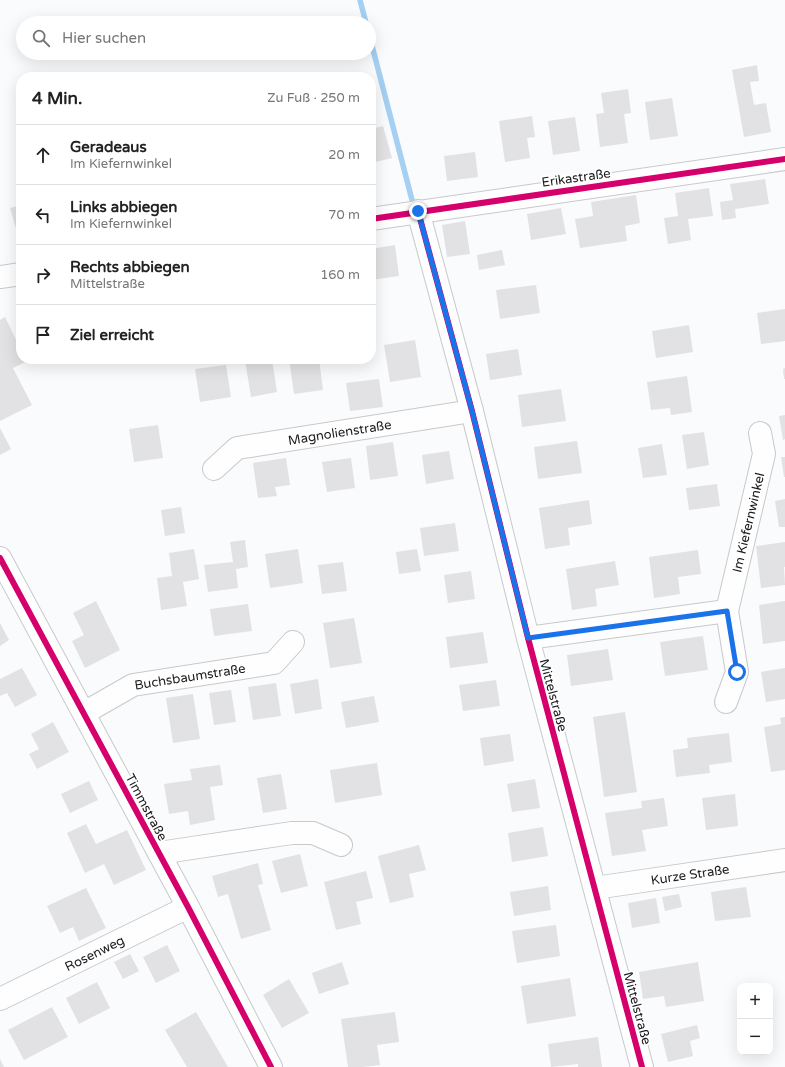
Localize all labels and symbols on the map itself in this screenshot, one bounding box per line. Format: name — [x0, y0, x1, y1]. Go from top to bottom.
street label: Erikastraße — [541, 165, 612, 191]
route end — [409, 202, 427, 220]
street label: Magnolienstraße — [287, 417, 393, 449]
street label: Im Kiefernwinkel — [729, 471, 768, 574]
street label: Mittelstraße — [536, 657, 570, 733]
street label: Buchsbaumstraße — [133, 661, 247, 694]
route start — [728, 663, 746, 681]
street label: Timmstraße — [122, 771, 170, 844]
street label: Kurze Straße — [650, 861, 730, 889]
street label: Rosenweg — [62, 932, 127, 975]
street label: Mittelstraße — [620, 970, 654, 1046]

